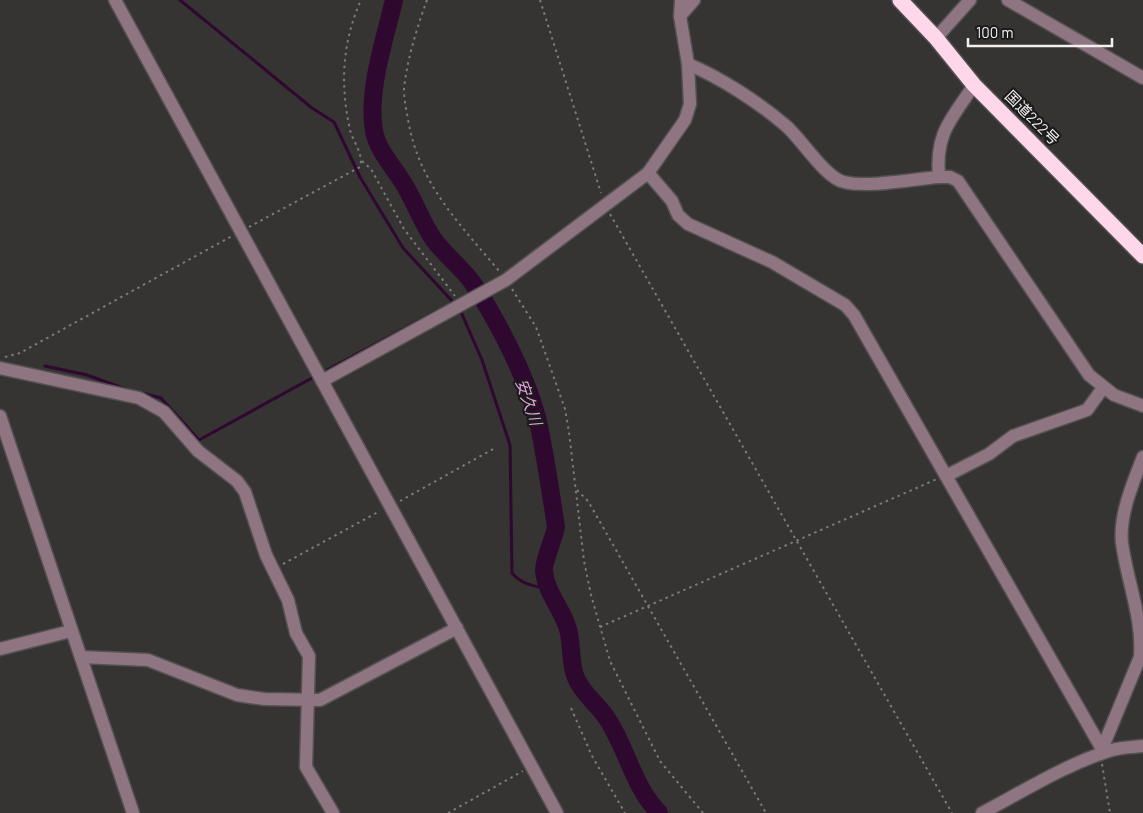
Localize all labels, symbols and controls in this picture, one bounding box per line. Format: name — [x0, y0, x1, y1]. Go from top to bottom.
scale bar — [968, 15, 1112, 47]
text: 100 m — [976, 23, 1014, 41]
street label: 国道222号 — [1002, 86, 1064, 148]
water label: 安久川 — [513, 376, 547, 430]

